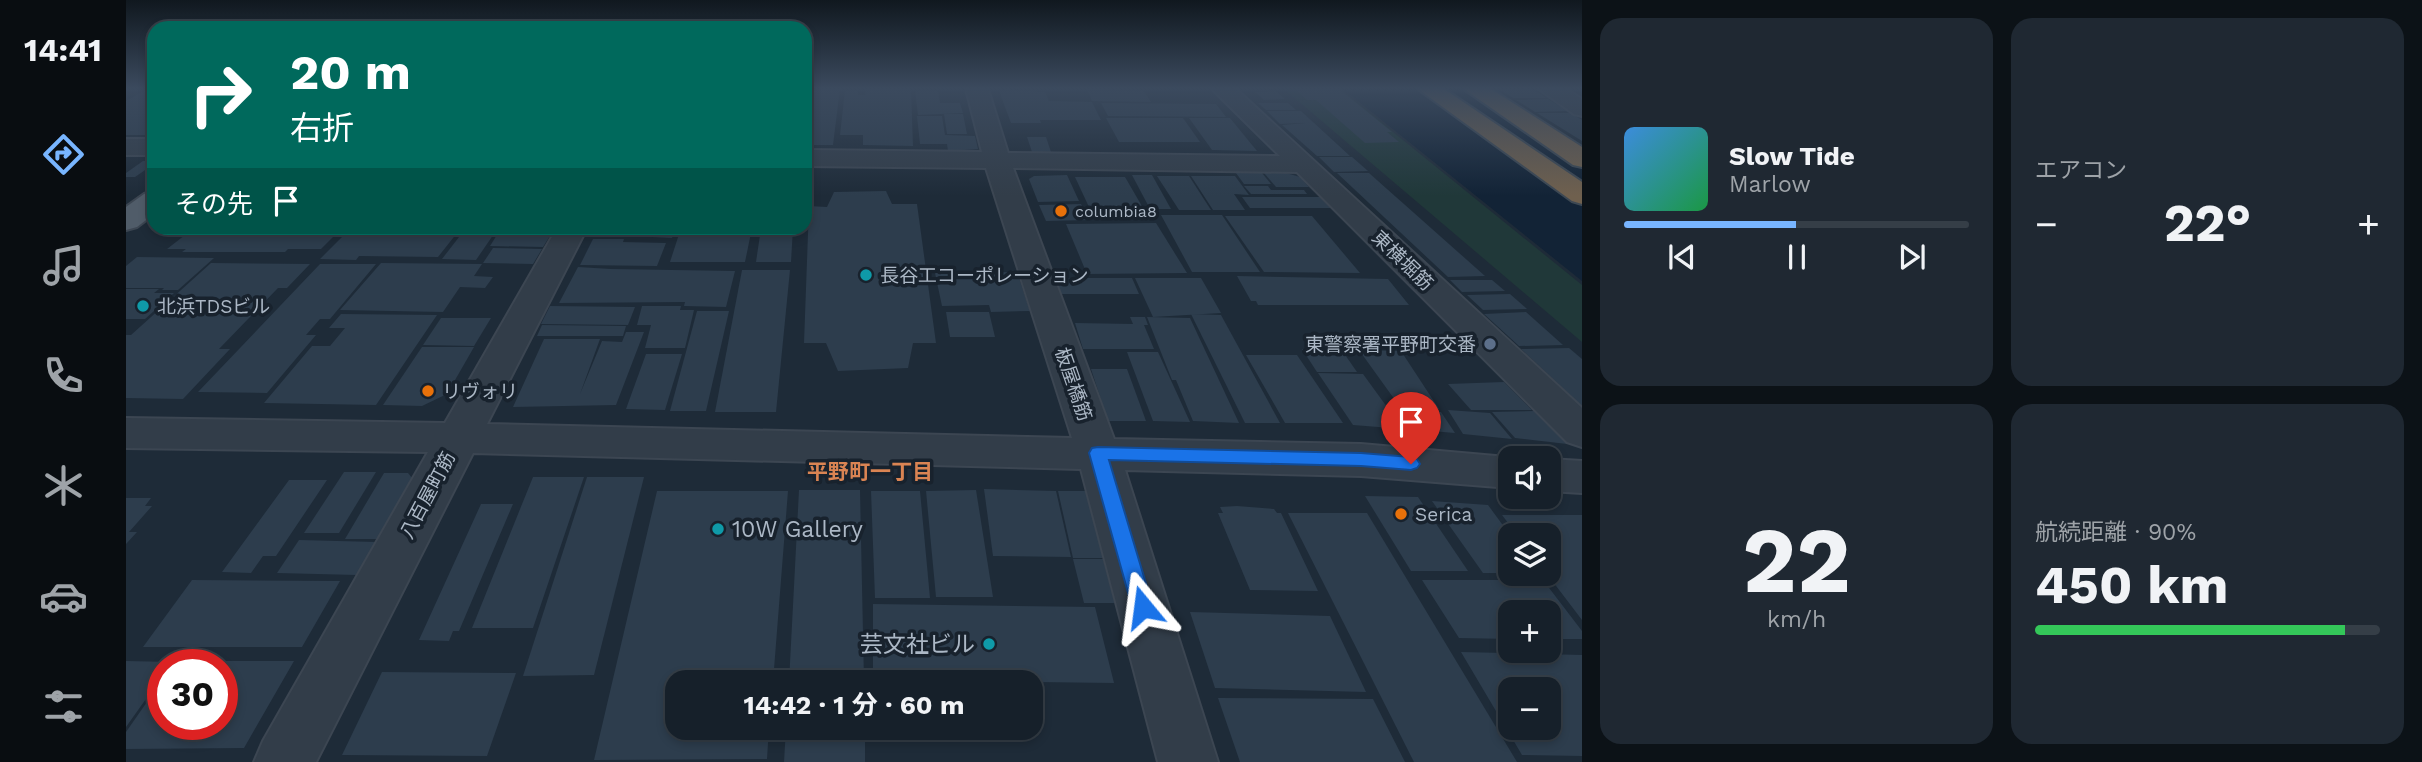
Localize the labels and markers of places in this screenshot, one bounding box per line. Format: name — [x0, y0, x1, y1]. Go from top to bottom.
place label: columbia8 — [1075, 202, 1157, 221]
marker: columbia8 — [1053, 203, 1069, 219]
place label: 長谷工コーポレーション — [880, 264, 1089, 287]
marker: 長谷工コーポレーション — [858, 267, 874, 283]
place label: 北浜TDSビル — [157, 295, 270, 318]
marker: 北浜TDSビル — [135, 298, 151, 314]
place label: 東警察署平野町交番 — [1305, 333, 1476, 356]
marker: 東警察署平野町交番 — [1482, 336, 1498, 352]
place label: リヴォリ — [442, 380, 518, 403]
marker: リヴォリ — [420, 383, 436, 399]
pin — [1381, 392, 1441, 464]
place label: Serica — [1415, 503, 1473, 526]
marker: Serica — [1393, 506, 1409, 522]
place label: 10W Gallery — [732, 516, 863, 543]
marker: 10W Gallery — [710, 521, 726, 537]
place label: 芸文社ビル — [860, 631, 975, 658]
marker: 芸文社ビル — [981, 636, 997, 652]

